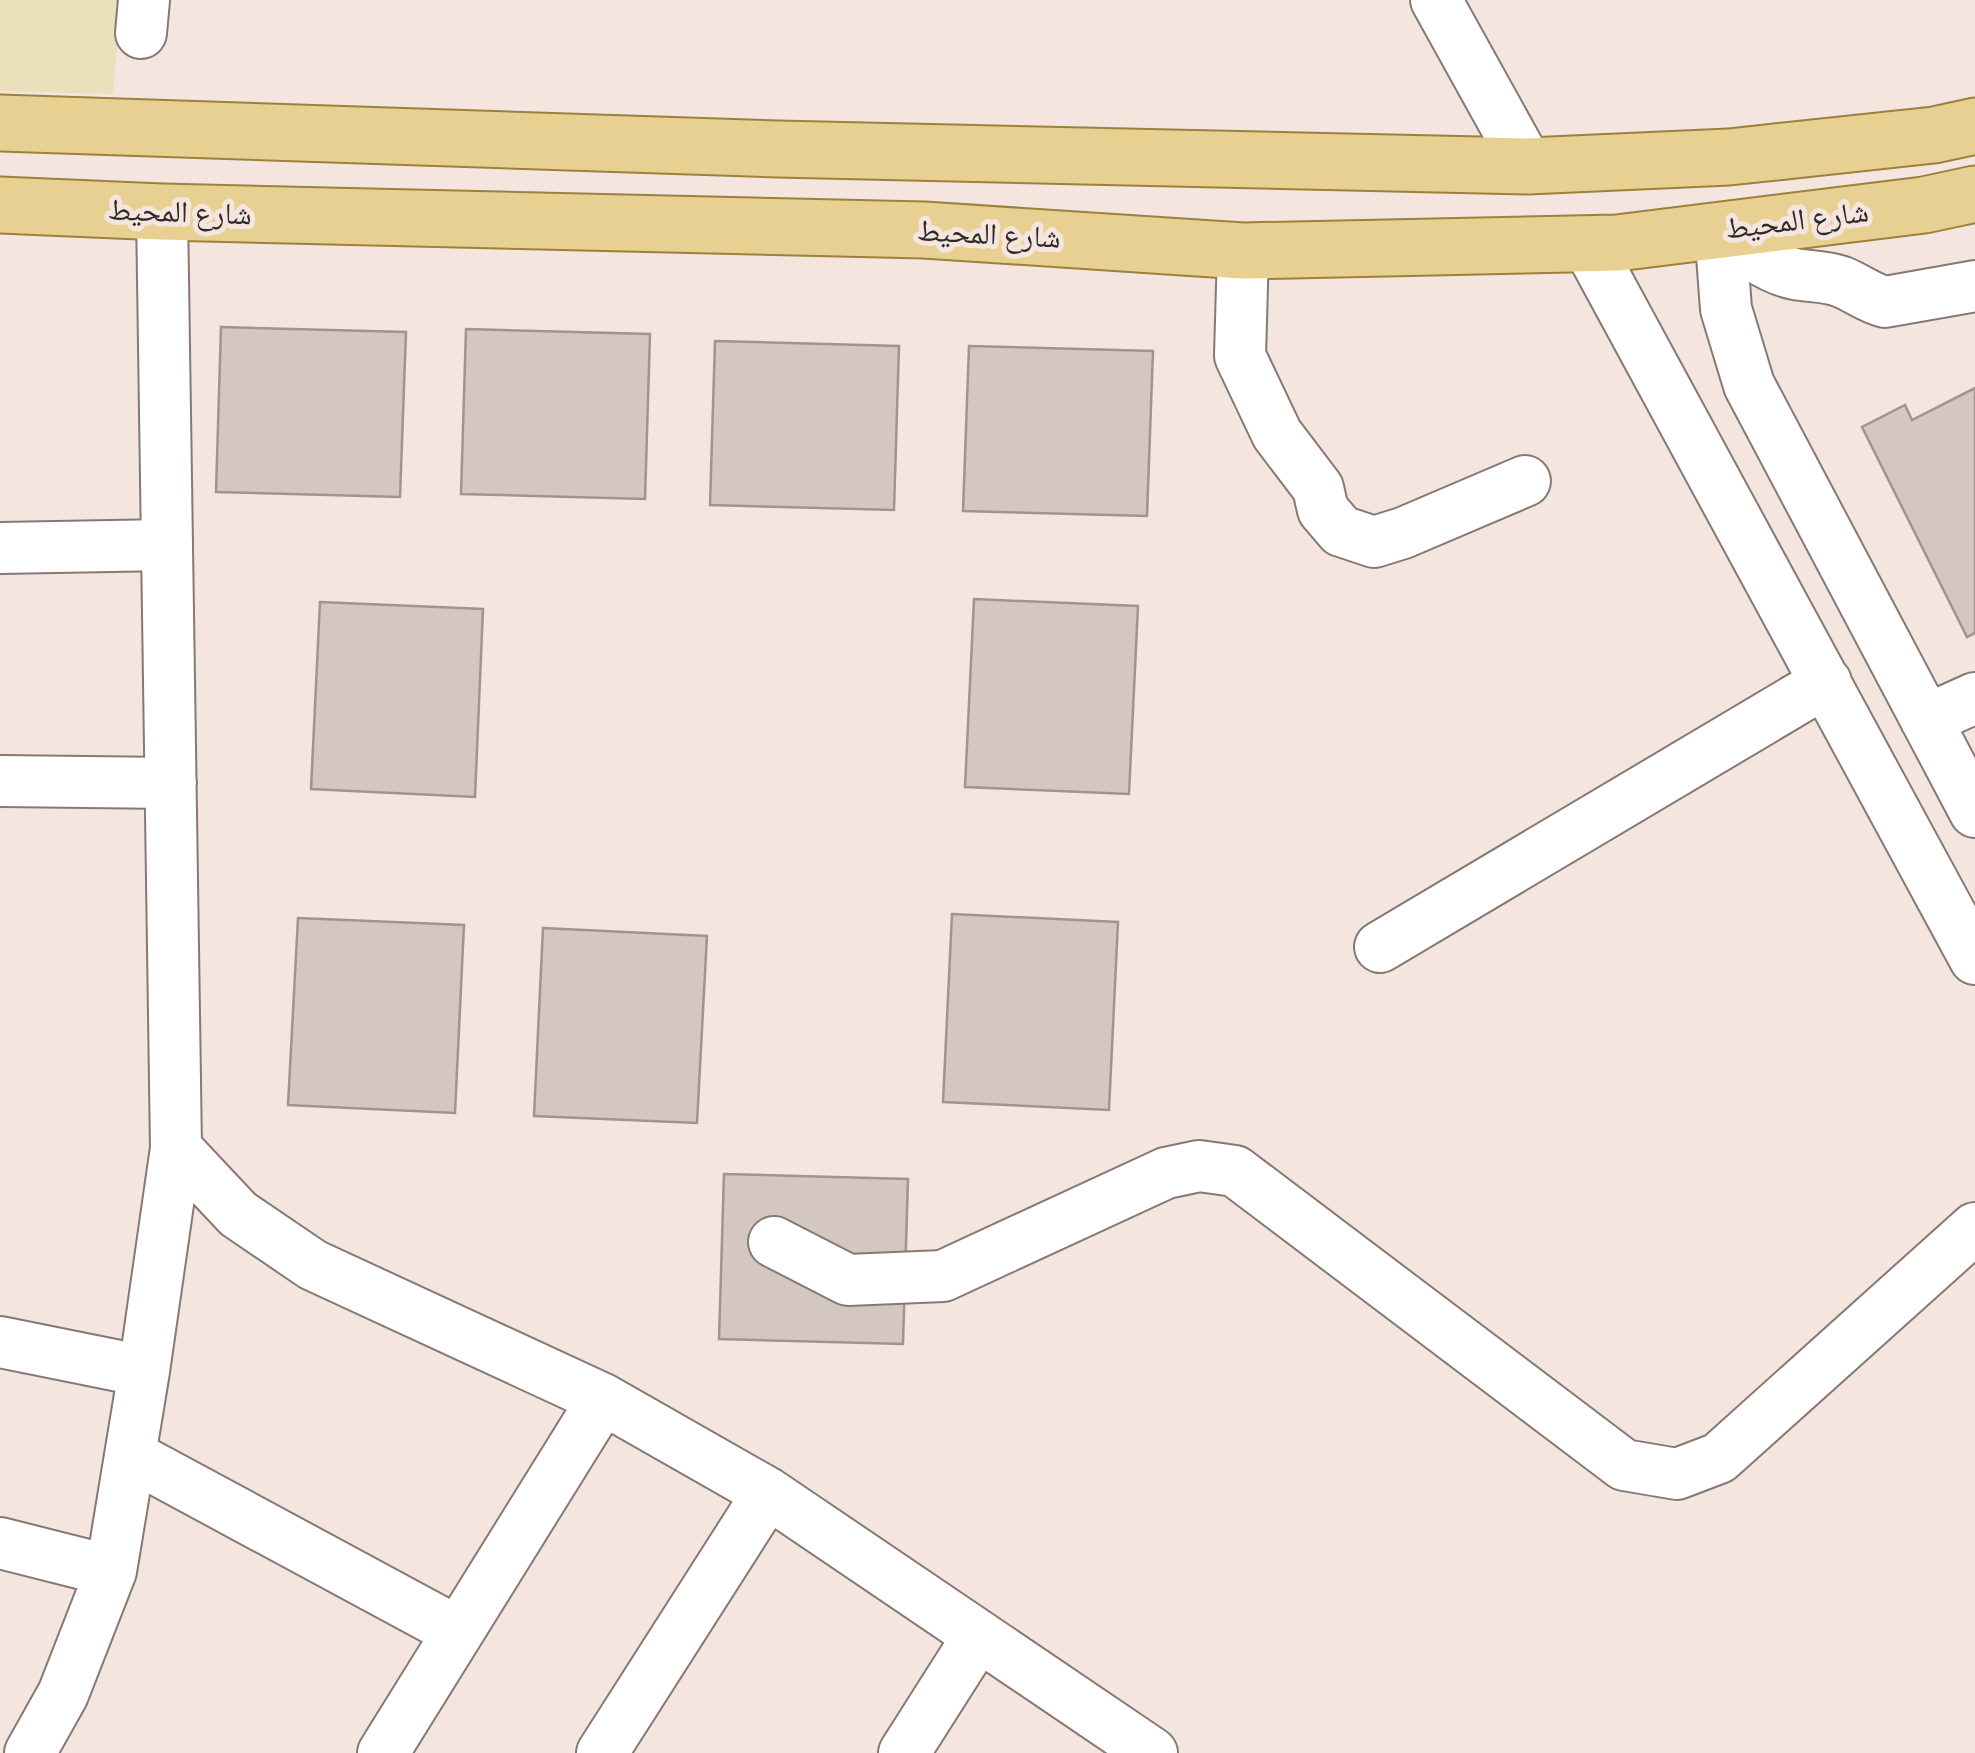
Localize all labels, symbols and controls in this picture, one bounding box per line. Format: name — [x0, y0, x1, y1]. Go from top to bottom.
street label: شارع المحيط — [107, 192, 253, 233]
street label: شارع المحيط — [1723, 193, 1871, 248]
street label: شارع المحيط — [916, 212, 1062, 257]

